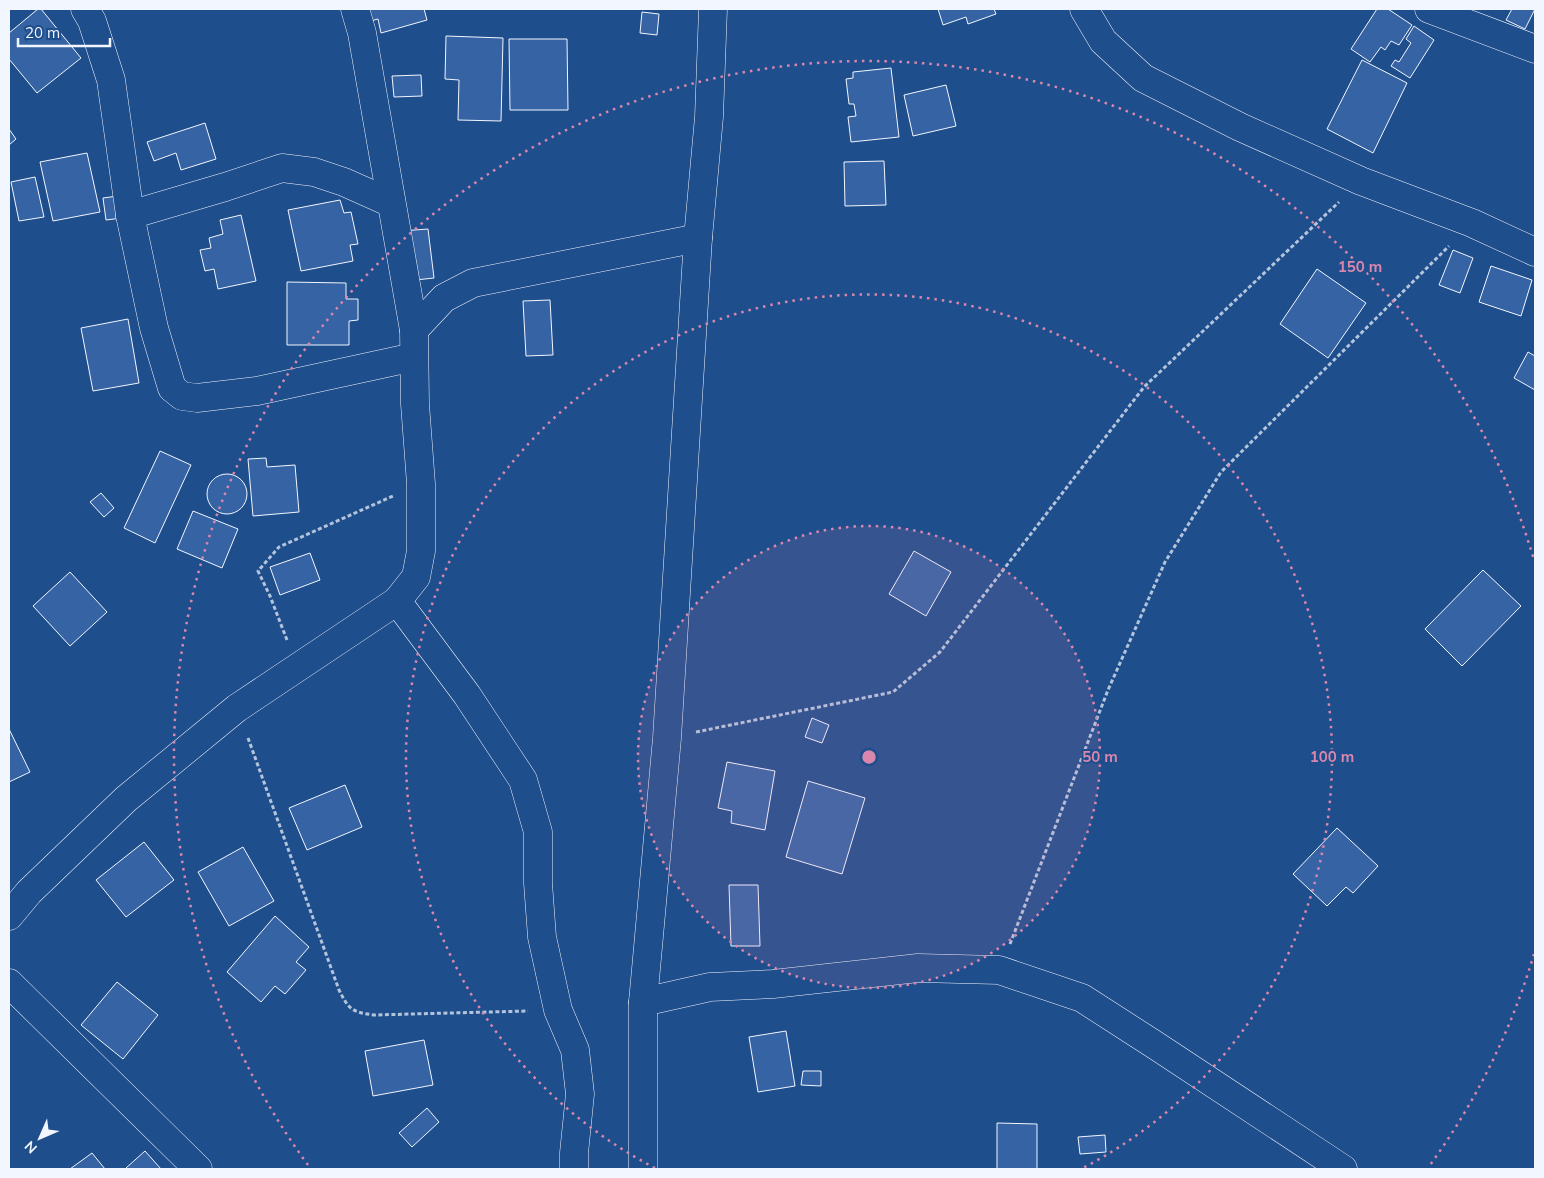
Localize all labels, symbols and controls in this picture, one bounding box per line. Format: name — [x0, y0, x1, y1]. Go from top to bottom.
scale bar — [18, 15, 110, 47]
text: 20 m — [25, 23, 60, 42]
text: 150 m — [1338, 257, 1382, 276]
text: 50 m — [1082, 747, 1118, 766]
text: 100 m — [1310, 747, 1354, 766]
centre of rings — [860, 748, 878, 766]
north arrow — [15, 1113, 65, 1163]
text: N — [21, 1137, 41, 1157]

